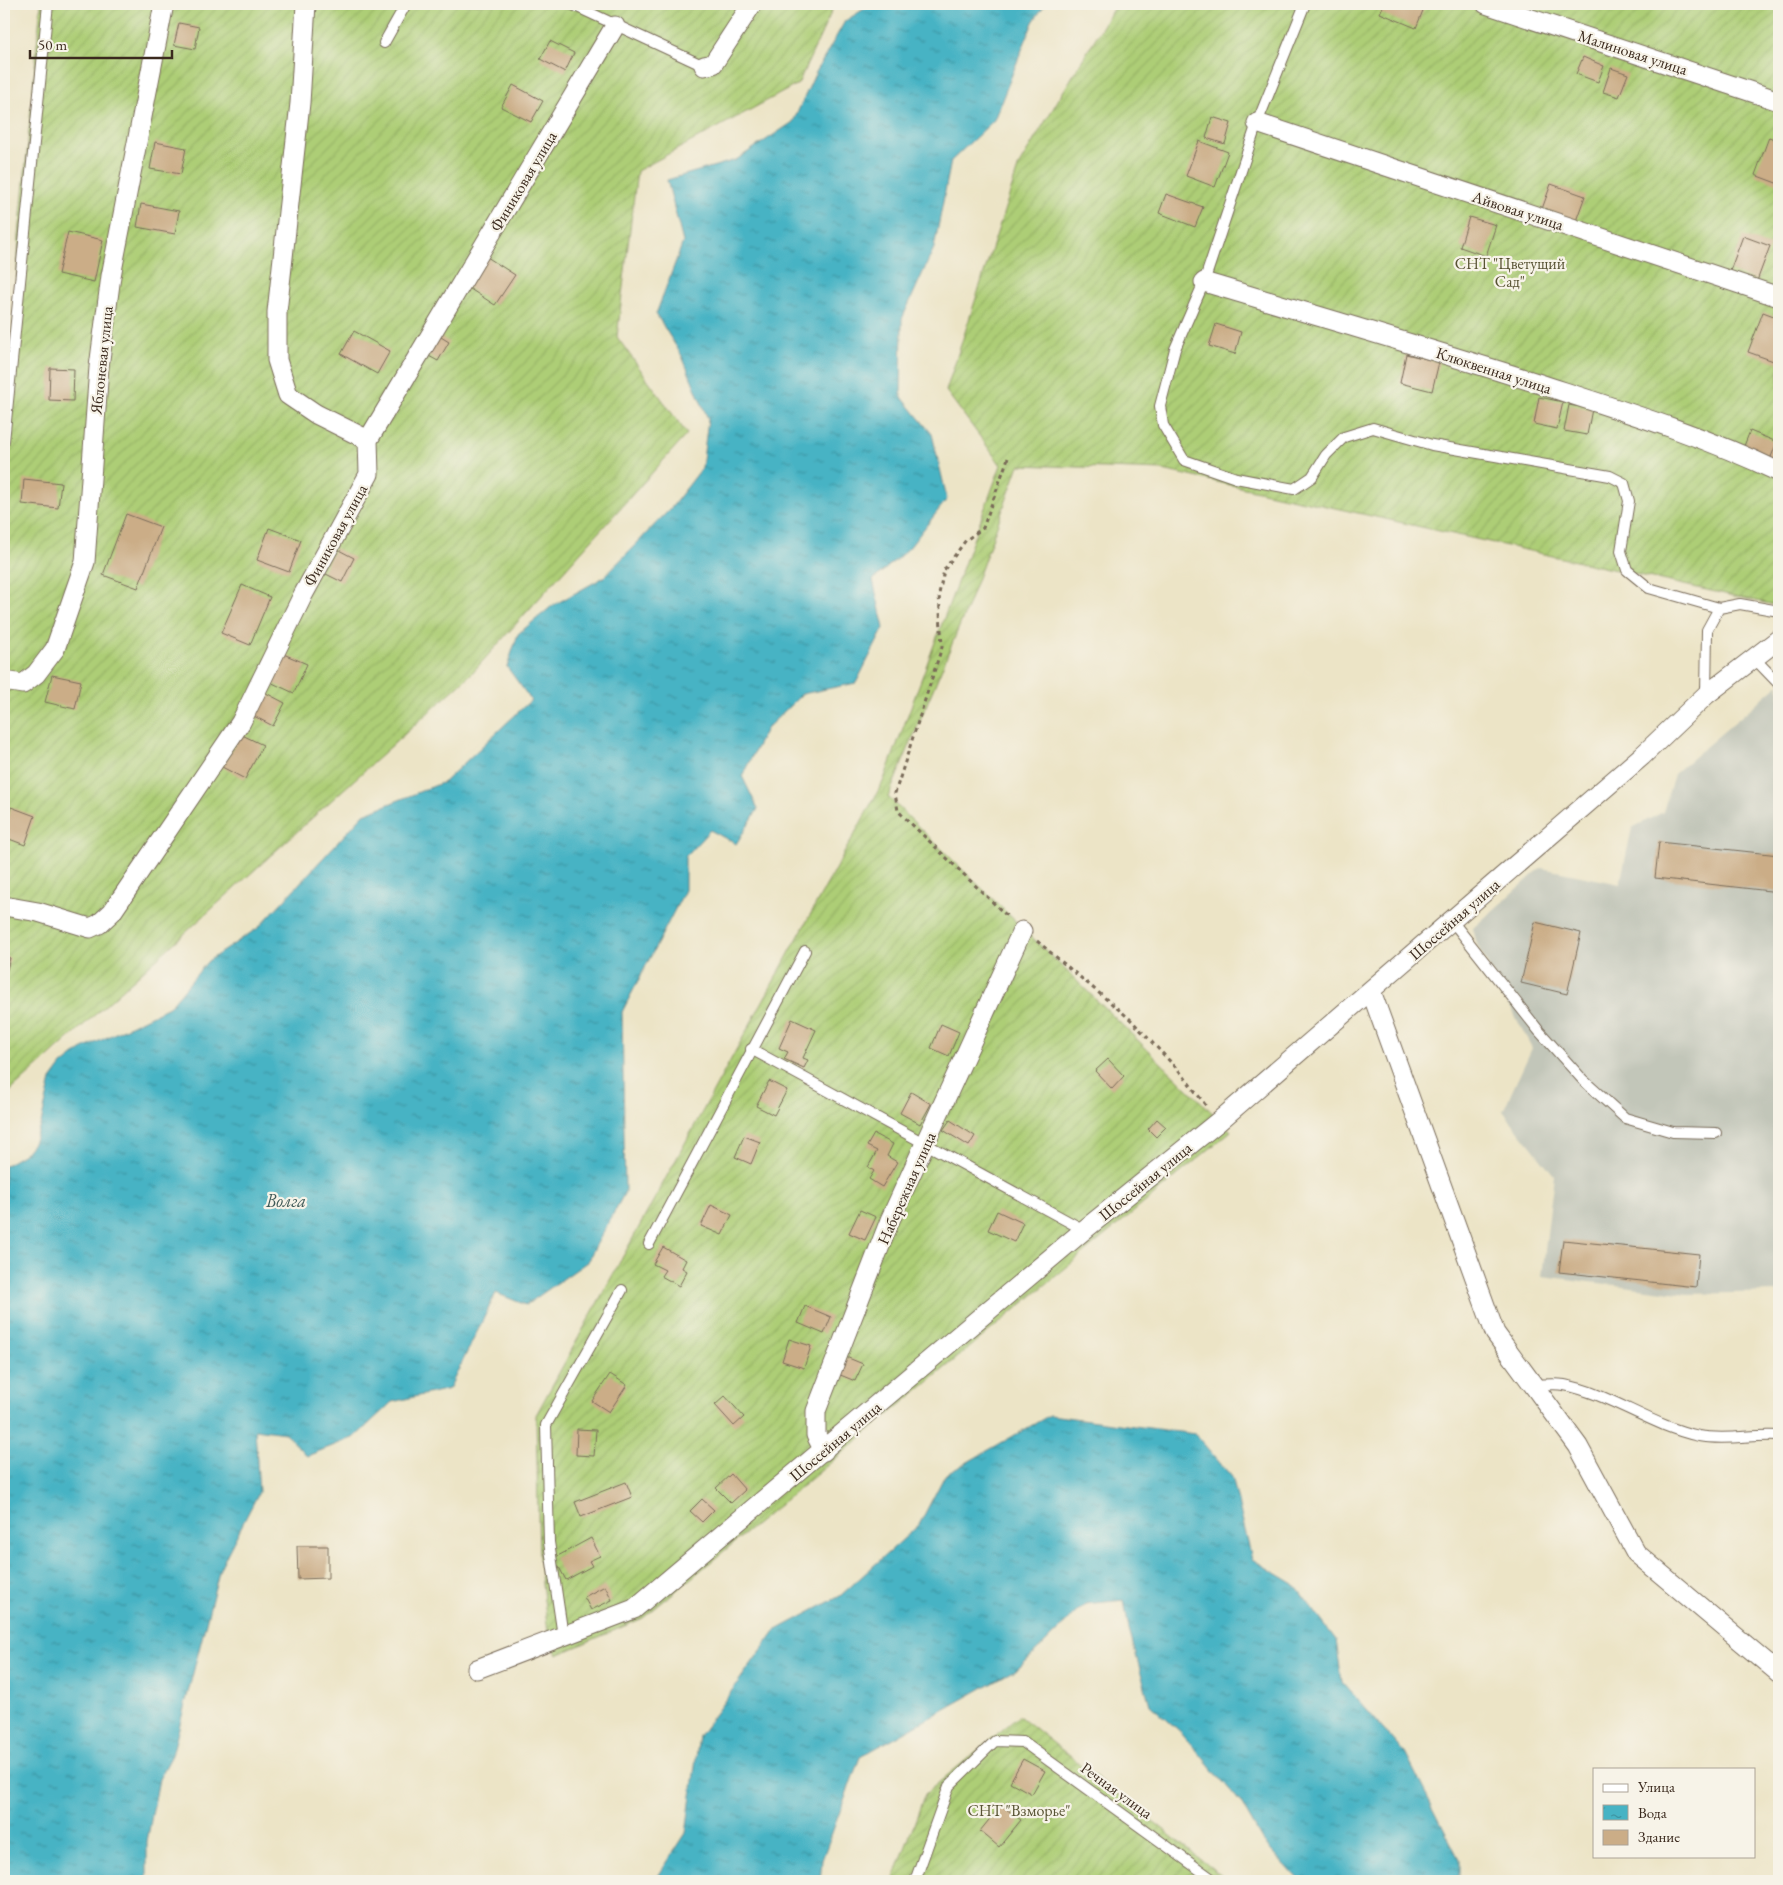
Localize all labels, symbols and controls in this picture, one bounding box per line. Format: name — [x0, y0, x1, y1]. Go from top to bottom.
street label: Малиновая улица — [1576, 25, 1691, 80]
scale bar — [30, 28, 172, 60]
text: 50 m — [38, 35, 67, 54]
street label: Финиковая улица — [485, 127, 562, 235]
street label: Айвовая улица — [1468, 185, 1567, 235]
park label: СНТ "Цветущий Сад" — [1455, 253, 1566, 292]
street label: Яблоневая улица — [85, 304, 118, 416]
street label: Клюквенная улица — [1433, 342, 1555, 399]
street label: Финиковая улица — [299, 480, 372, 590]
street label: Шоссейная улица — [1404, 874, 1505, 965]
street label: Набережная улица — [872, 1128, 941, 1248]
street label: Шоссейная улица — [1094, 1137, 1197, 1225]
water label: Волга — [265, 1189, 306, 1212]
street label: Шоссейная улица — [785, 1396, 886, 1486]
street label: Речная улица — [1077, 1757, 1157, 1824]
legend — [1593, 1768, 1756, 1858]
text: Улица — [1637, 1777, 1675, 1796]
park label: СНТ "Взморье" — [967, 1800, 1071, 1821]
text: Вода — [1638, 1803, 1667, 1822]
text: Здание — [1638, 1827, 1680, 1846]

